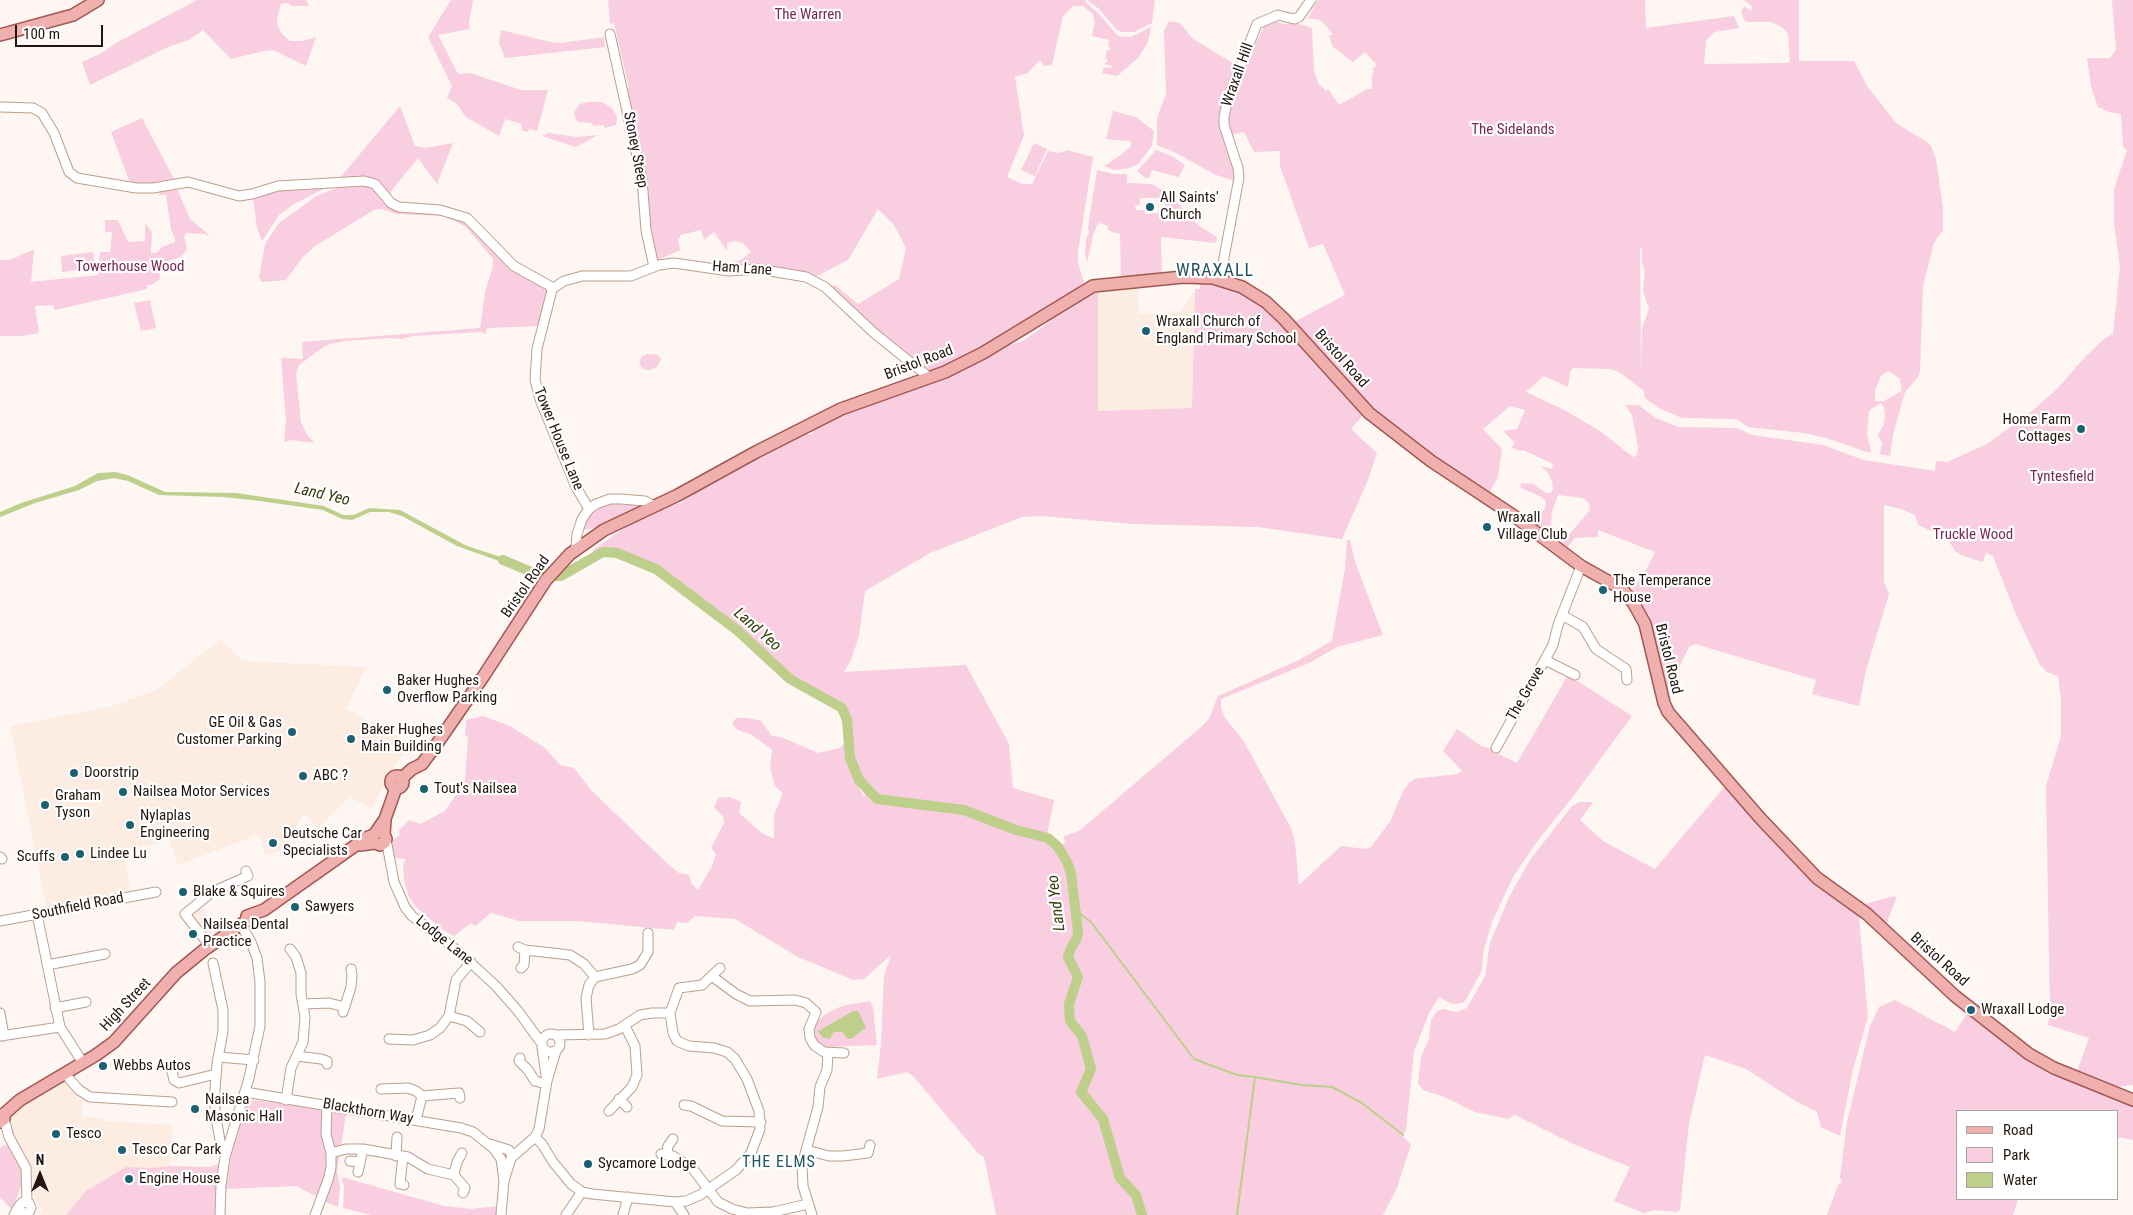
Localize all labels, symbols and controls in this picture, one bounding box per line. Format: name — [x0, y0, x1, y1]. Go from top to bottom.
park label: The Warren — [774, 6, 842, 24]
scale bar — [18, 15, 105, 47]
text: 100 m — [23, 25, 60, 43]
street label: Wraxall Hill — [1218, 41, 1258, 109]
street label: Stoney Steep — [619, 110, 651, 190]
park label: The Sidelands — [1471, 121, 1555, 139]
place label: All Saints' Church — [1160, 189, 1219, 224]
marker: All Saints' Church — [1144, 201, 1156, 213]
park label: Towerhouse Wood — [76, 258, 184, 276]
street label: Ham Lane — [712, 258, 772, 280]
district label: WRAXALL — [1175, 260, 1255, 282]
place label: Wraxall Church of England Primary School — [1156, 313, 1297, 348]
marker: Wraxall Church of England Primary School — [1140, 325, 1152, 337]
street label: Bristol Road — [1310, 326, 1372, 392]
street label: Bristol Road — [882, 342, 956, 384]
street label: Tower House Lane — [529, 385, 587, 493]
place label: Home Farm Cottages — [2002, 411, 2071, 446]
marker: Home Farm Cottages — [2075, 423, 2087, 435]
park label: Tyntesfield — [2030, 468, 2094, 486]
water label: Land Yeo — [292, 479, 352, 511]
place label: Wraxall Village Club — [1497, 509, 1567, 544]
marker: Wraxall Village Club — [1481, 521, 1493, 533]
park label: Truckle Wood — [1933, 526, 2013, 544]
street label: Bristol Road — [498, 552, 554, 622]
place label: The Temperance House — [1613, 572, 1711, 607]
marker: The Temperance House — [1597, 584, 1609, 596]
water label: Land Yeo — [729, 604, 785, 656]
street label: Bristol Road — [1651, 622, 1685, 696]
street label: The Grove — [1503, 664, 1549, 724]
place label: Baker Hughes Overflow Parking — [397, 672, 497, 707]
marker: Baker Hughes Overflow Parking — [381, 684, 393, 696]
place label: GE Oil & Gas Customer Parking — [176, 714, 282, 749]
place label: Baker Hughes Main Building — [361, 721, 443, 756]
marker: GE Oil & Gas Customer Parking — [286, 726, 298, 738]
marker: Baker Hughes Main Building — [345, 733, 357, 745]
place label: Doorstrip — [84, 764, 139, 782]
marker: Doorstrip — [68, 767, 80, 779]
place label: ABC ? — [313, 767, 348, 785]
marker: ABC ? — [297, 770, 309, 782]
place label: Tout's Nailsea — [434, 780, 517, 798]
place label: Nailsea Motor Services — [133, 783, 270, 801]
marker: Tout's Nailsea — [418, 783, 430, 795]
marker: Nailsea Motor Services — [117, 786, 129, 798]
place label: Graham Tyson — [55, 787, 101, 822]
marker: Graham Tyson — [39, 799, 51, 811]
place label: Nylaplas Engineering — [140, 807, 210, 842]
marker: Nylaplas Engineering — [124, 819, 136, 831]
place label: Deutsche Car Specialists — [283, 825, 362, 860]
marker: Deutsche Car Specialists — [267, 837, 279, 849]
place label: Lindee Lu — [90, 845, 147, 863]
place label: Scuffs — [17, 848, 55, 866]
marker: Lindee Lu — [74, 848, 86, 860]
marker: Scuffs — [59, 851, 71, 863]
water label: Land Yeo — [1044, 874, 1070, 932]
place label: Blake & Squires — [193, 883, 285, 901]
marker: Blake & Squires — [177, 886, 189, 898]
street label: Southfield Road — [31, 889, 125, 925]
place label: Sawyers — [305, 898, 354, 916]
marker: Sawyers — [289, 901, 301, 913]
street label: Lodge Lane — [412, 912, 476, 970]
place label: Nailsea Dental Practice — [203, 916, 289, 951]
marker: Nailsea Dental Practice — [187, 928, 199, 940]
street label: Bristol Road — [1906, 929, 1972, 991]
street label: High Street — [97, 975, 155, 1035]
place label: Wraxall Lodge — [1981, 1001, 2064, 1019]
marker: Wraxall Lodge — [1965, 1004, 1977, 1016]
place label: Webbs Autos — [113, 1057, 191, 1075]
marker: Webbs Autos — [97, 1060, 109, 1072]
place label: Nailsea Masonic Hall — [205, 1091, 282, 1126]
street label: Blackthorn Way — [321, 1095, 415, 1129]
marker: Nailsea Masonic Hall — [189, 1103, 201, 1115]
legend — [1956, 1110, 2118, 1200]
text: Road — [2003, 1121, 2033, 1139]
place label: Tesco — [66, 1125, 101, 1143]
marker: Tesco — [50, 1128, 62, 1140]
place label: Tesco Car Park — [132, 1141, 221, 1159]
marker: Tesco Car Park — [116, 1144, 128, 1156]
text: Park — [2003, 1146, 2030, 1164]
north arrow — [15, 1150, 65, 1200]
text: N — [36, 1152, 44, 1168]
district label: THE ELMS — [741, 1153, 817, 1173]
place label: Sycamore Lodge — [598, 1155, 696, 1173]
marker: Sycamore Lodge — [582, 1158, 594, 1170]
place label: Engine House — [139, 1170, 220, 1188]
text: Water — [2003, 1171, 2037, 1189]
marker: Engine House — [123, 1173, 135, 1185]

